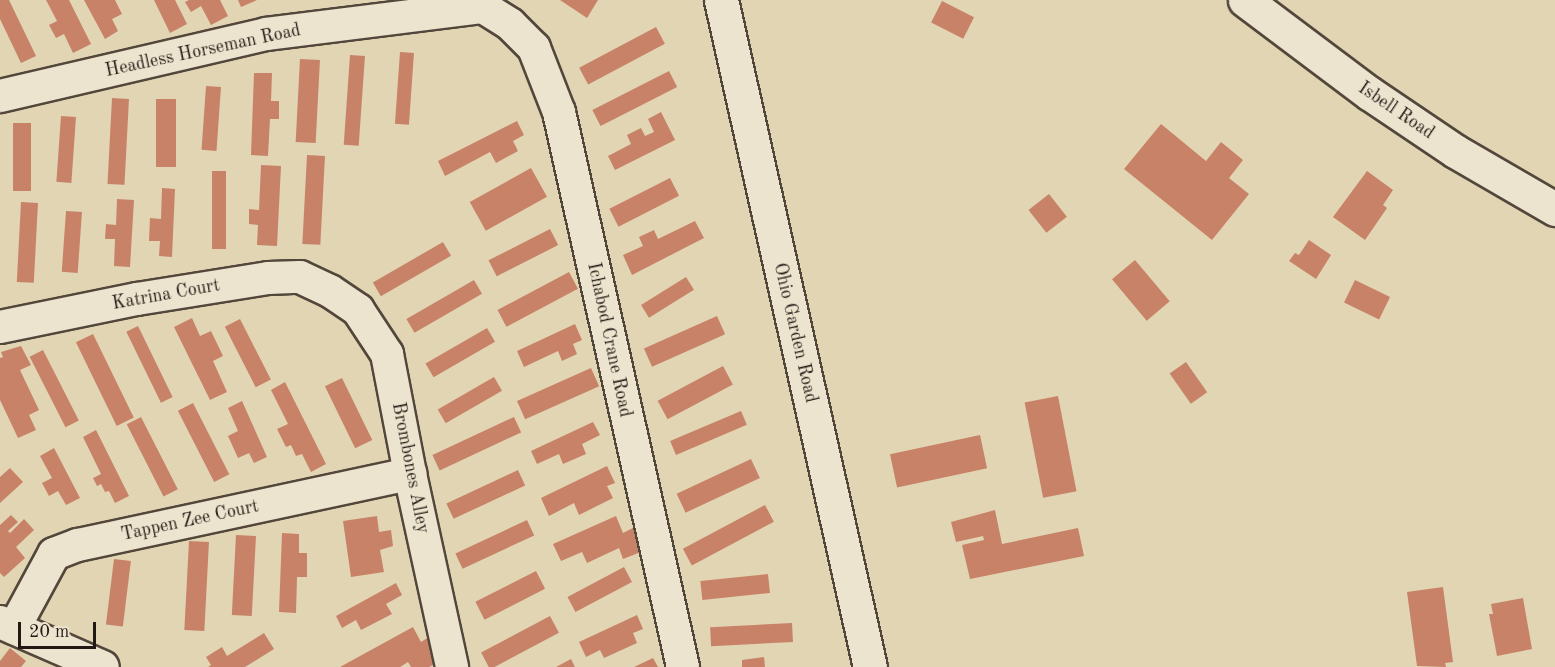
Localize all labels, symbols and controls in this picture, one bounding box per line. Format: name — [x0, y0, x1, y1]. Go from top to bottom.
street label: Headless Horseman Road — [103, 20, 303, 82]
street label: Isbell Road — [1354, 78, 1438, 144]
street label: Ichabod Crane Road — [582, 261, 636, 419]
street label: Ohio Garden Road — [768, 261, 822, 405]
street label: Katrina Court — [110, 275, 222, 315]
street label: Brombones Alley — [387, 401, 433, 535]
street label: Tappen Zee Court — [119, 496, 261, 546]
scale bar — [21, 610, 99, 648]
text: 20 m — [29, 623, 69, 641]

